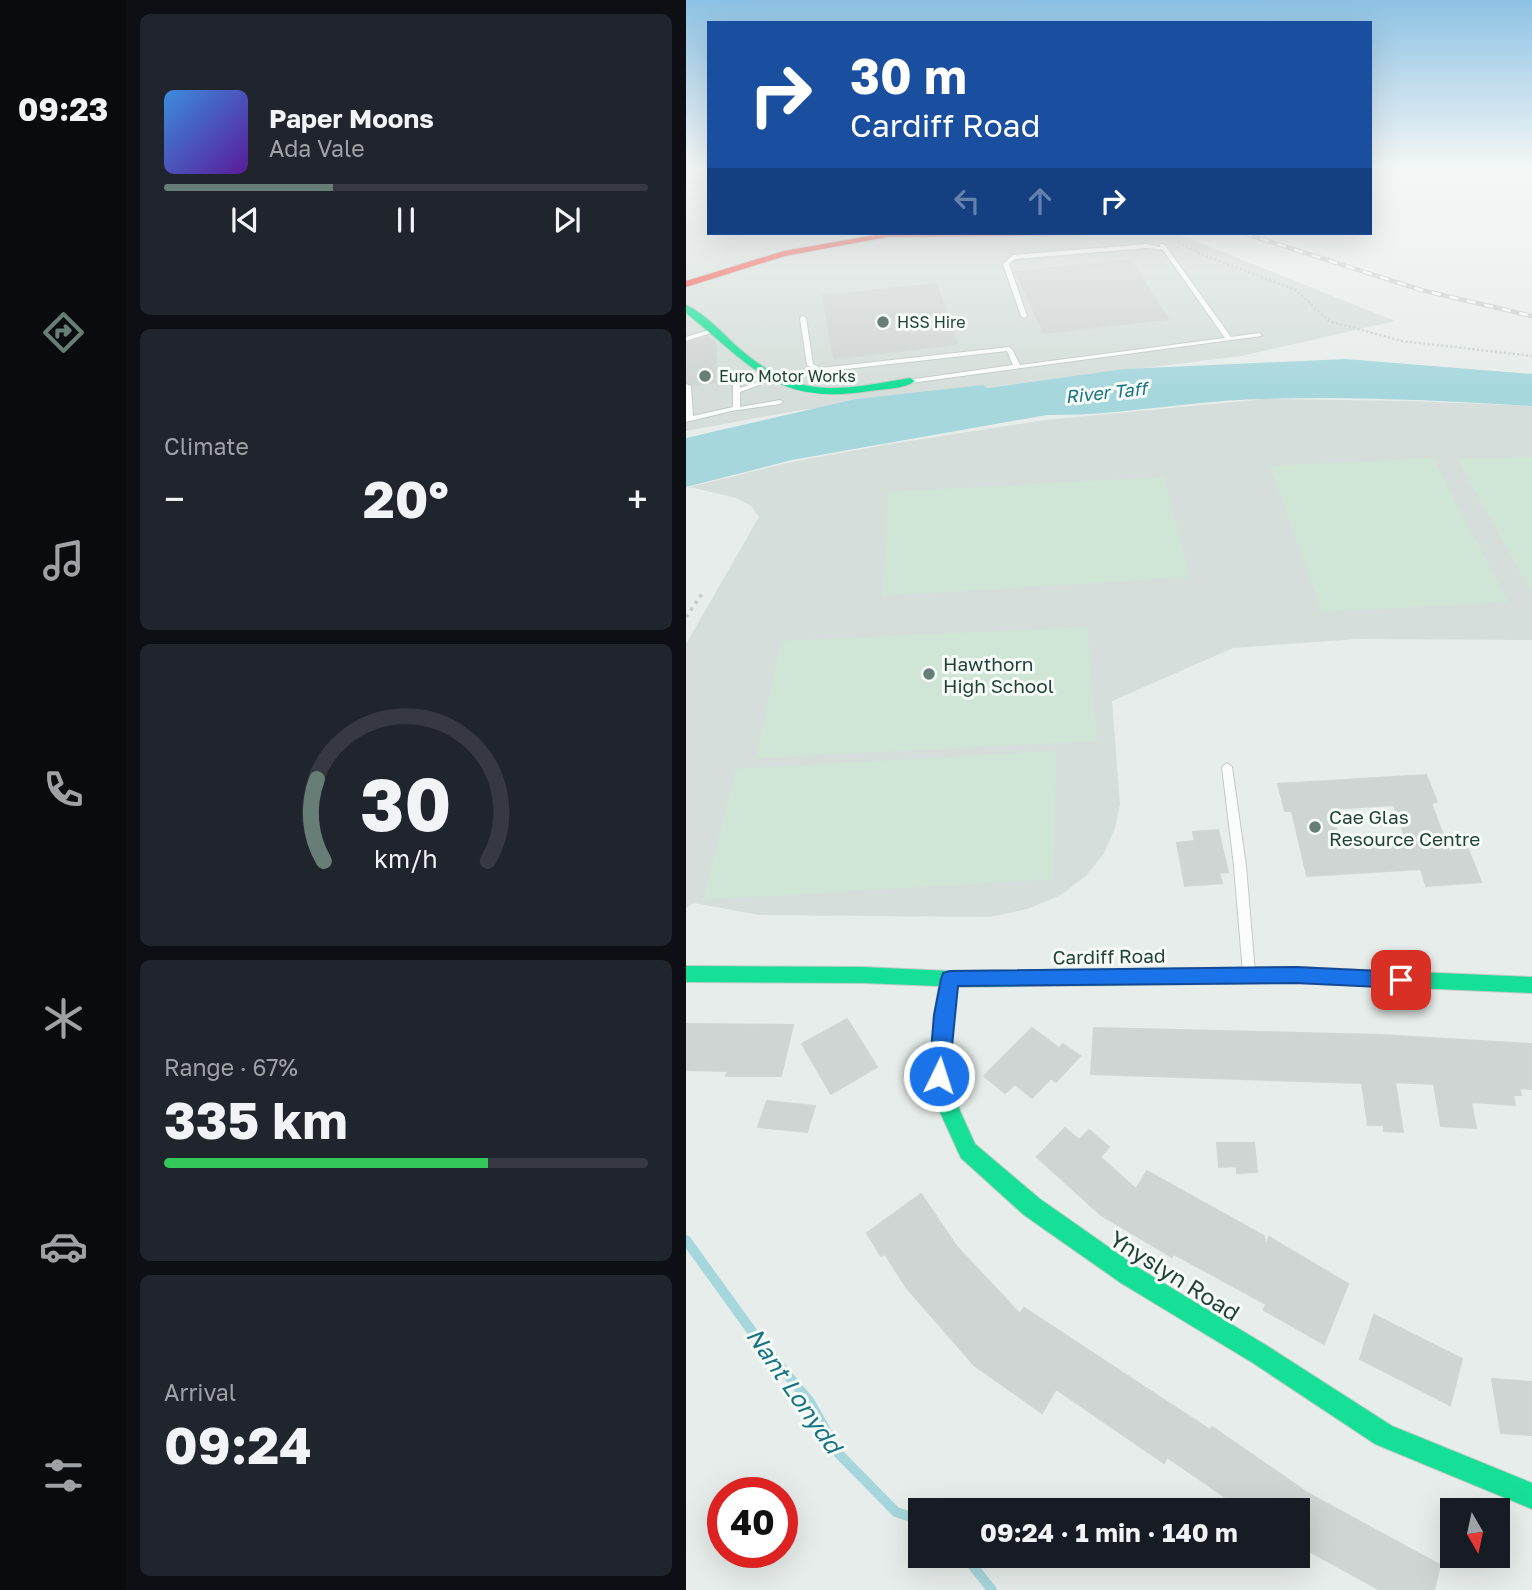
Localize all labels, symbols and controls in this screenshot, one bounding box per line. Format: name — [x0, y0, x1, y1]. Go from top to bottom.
text: 30 m — [850, 46, 967, 105]
icon: right — [735, 49, 826, 140]
text: 09:23 — [18, 90, 108, 128]
text: Paper Moons — [269, 103, 434, 134]
text: Cardiff Road — [850, 106, 1040, 144]
text: Ada Vale — [269, 134, 365, 162]
icon: left — [948, 182, 986, 220]
icon: ahead — [1021, 182, 1059, 220]
icon: right — [1094, 182, 1132, 220]
icon: previous — [226, 201, 264, 239]
icon: pause — [387, 201, 425, 239]
icon: next — [548, 201, 586, 239]
icon: directions — [39, 308, 88, 357]
place label: HSS Hire — [897, 312, 965, 332]
marker: HSS Hire — [875, 314, 891, 330]
place label: Euro Motor Works — [719, 366, 856, 386]
marker: Euro Motor Works — [697, 368, 713, 384]
water label: River Taff — [1064, 376, 1151, 407]
text: Climate — [164, 432, 249, 460]
text: 20° — [363, 467, 449, 529]
text: − — [164, 476, 185, 521]
text: + — [627, 476, 648, 521]
icon: music — [39, 536, 88, 585]
place label: Hawthorn High School — [943, 652, 1054, 697]
marker: Hawthorn High School — [921, 666, 937, 682]
text: 30 — [360, 760, 452, 847]
icon: phone — [39, 765, 88, 814]
place label: Cae Glas Resource Centre — [1329, 805, 1480, 850]
marker: Cae Glas Resource Centre — [1307, 819, 1323, 835]
text: km/h — [374, 843, 438, 874]
street label: Cardiff Road — [1052, 944, 1166, 968]
pin — [1371, 950, 1431, 1010]
icon: arrive — [1382, 961, 1420, 999]
icon: climate — [39, 994, 88, 1043]
position arrow — [902, 1039, 976, 1113]
text: Range · 67% — [164, 1053, 298, 1081]
text: 335 km — [164, 1088, 348, 1150]
icon: car — [39, 1222, 88, 1271]
street label: Ynyslyn Road — [1105, 1224, 1245, 1326]
water label: Nant Lonydd — [740, 1322, 851, 1462]
text: Arrival — [164, 1378, 236, 1406]
text: 09:24 — [164, 1413, 312, 1475]
icon: filters — [39, 1451, 88, 1500]
speed limit sign: 40 — [707, 1477, 798, 1568]
north arrow — [1440, 1498, 1510, 1568]
map controls — [1440, 1498, 1510, 1568]
text: 09:24 · 1 min · 140 m — [980, 1517, 1238, 1548]

